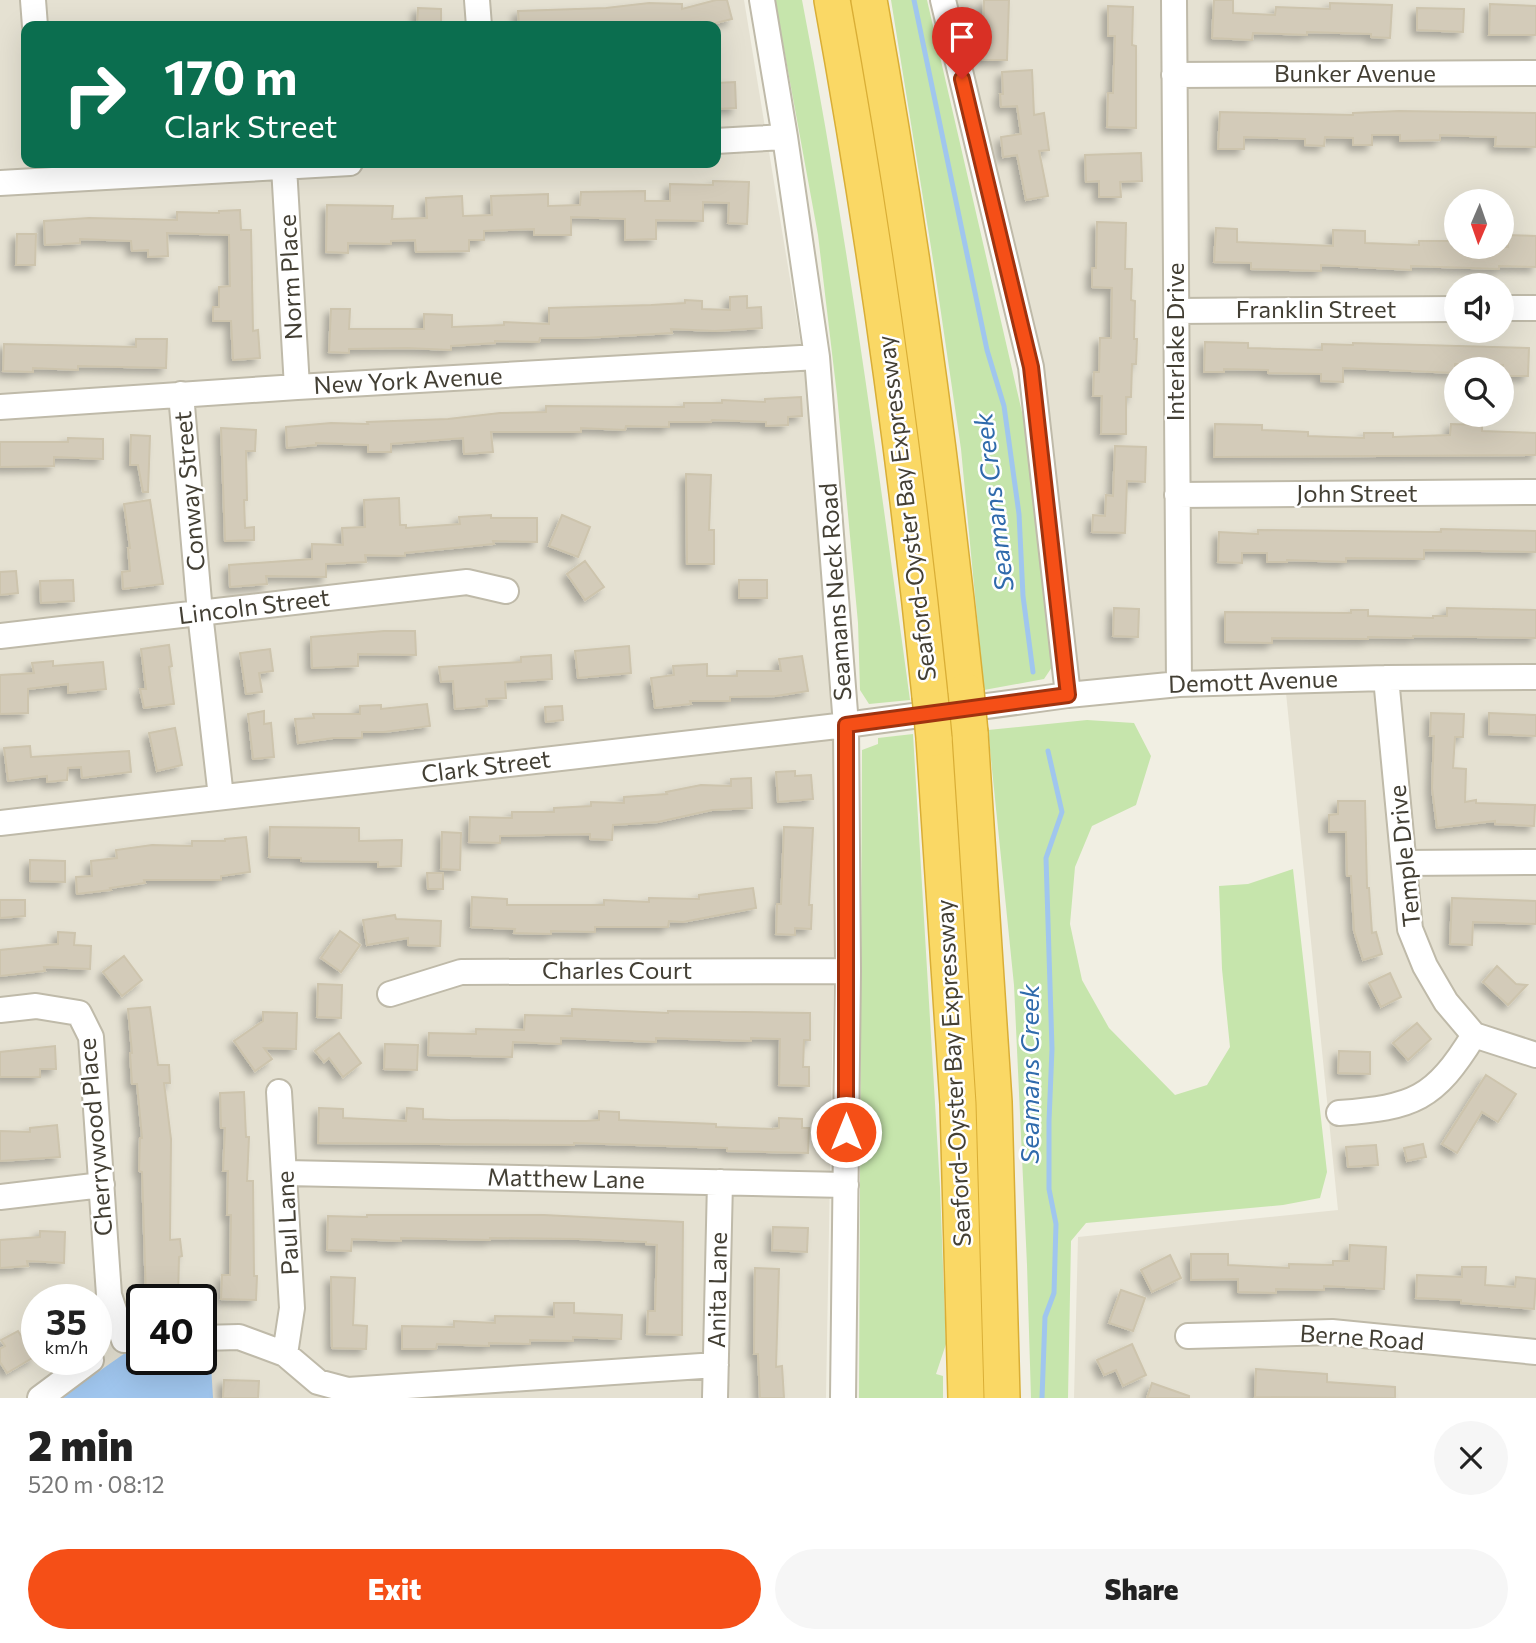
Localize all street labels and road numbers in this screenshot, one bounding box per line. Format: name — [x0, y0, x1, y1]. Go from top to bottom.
street label: Bunker Avenue — [1274, 58, 1436, 87]
street label: Norm Place — [272, 213, 307, 341]
street label: Interlake Drive — [1160, 263, 1189, 421]
street label: Franklin Street — [1236, 294, 1396, 323]
street label: Seaford-Oyster Bay Expressway — [870, 334, 941, 683]
street label: New York Avenue — [313, 360, 503, 399]
street label: Conway Street — [167, 410, 210, 572]
street label: John Street — [1296, 478, 1418, 507]
street label: Seamans Neck Road — [812, 482, 857, 702]
street label: Lincoln Street — [177, 582, 331, 629]
street label: Demott Avenue — [1168, 663, 1338, 698]
street label: Clark Street — [419, 743, 552, 788]
street label: Temple Drive — [1382, 784, 1425, 929]
street label: Seaford-Oyster Bay Expressway — [929, 899, 976, 1248]
street label: Charles Court — [542, 955, 692, 984]
street label: Cherrywood Place — [71, 1037, 118, 1237]
street label: Matthew Lane — [487, 1162, 645, 1193]
street label: Paul Lane — [269, 1170, 304, 1276]
street label: Anita Lane — [701, 1232, 732, 1348]
street label: Berne Road — [1299, 1318, 1425, 1355]

